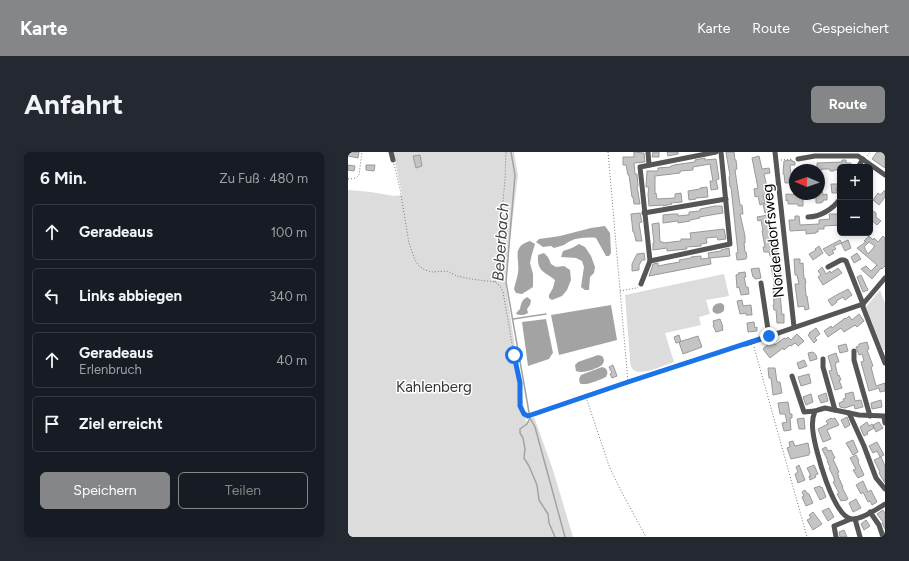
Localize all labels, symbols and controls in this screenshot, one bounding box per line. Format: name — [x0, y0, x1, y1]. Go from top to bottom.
text: Karte — [20, 17, 67, 40]
text: Karte — [697, 20, 730, 37]
text: Route — [752, 20, 790, 37]
text: Gespeichert — [812, 20, 889, 37]
button: Route — [811, 86, 885, 123]
text: Anfahrt — [24, 87, 123, 121]
north arrow — [789, 164, 825, 200]
map controls — [837, 164, 873, 236]
button: + — [837, 164, 873, 200]
text: 6 Min. — [40, 168, 87, 188]
text: Zu Fuß · 480 m — [219, 171, 308, 186]
street label: Nordendorfsweg — [758, 183, 788, 299]
button: − — [837, 200, 873, 236]
water label: Beberbach — [488, 202, 513, 282]
icon: ahead — [41, 221, 63, 243]
text: Geradeaus — [79, 223, 153, 241]
text: 100 m — [271, 225, 307, 240]
icon: left — [41, 285, 63, 307]
text: Links abbiegen — [79, 287, 182, 305]
text: 340 m — [269, 289, 307, 304]
route end — [760, 327, 778, 345]
text: Geradeaus — [79, 344, 153, 362]
route start — [505, 346, 523, 364]
icon: ahead — [41, 349, 63, 371]
text: 40 m — [276, 353, 307, 368]
text: Erlenbruch — [79, 362, 142, 377]
park label: Kahlenberg — [396, 378, 472, 396]
icon: arrive — [41, 413, 63, 435]
text: Ziel erreicht — [79, 415, 163, 433]
button: Speichern — [40, 472, 170, 509]
button: Teilen — [178, 472, 308, 509]

